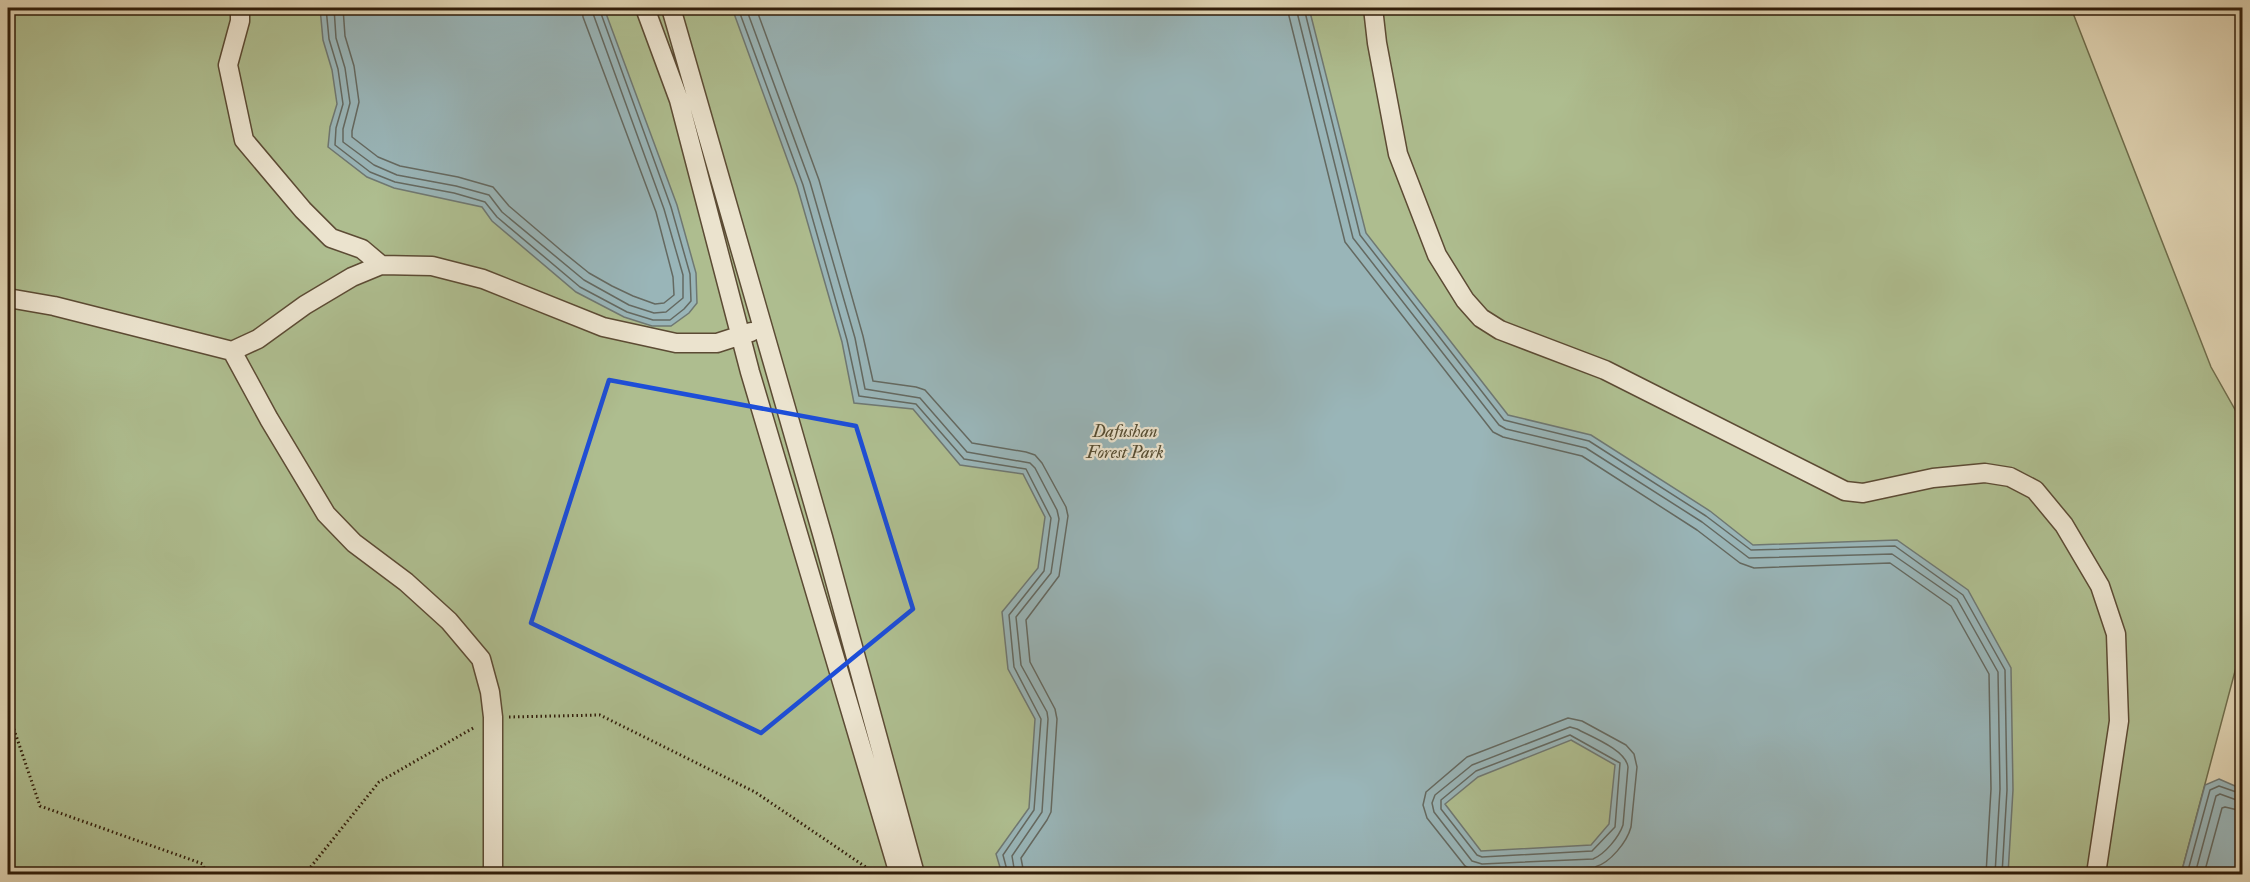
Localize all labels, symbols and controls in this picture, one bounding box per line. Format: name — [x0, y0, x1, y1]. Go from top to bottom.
park label: Dafushan Forest Park — [1085, 420, 1164, 464]

